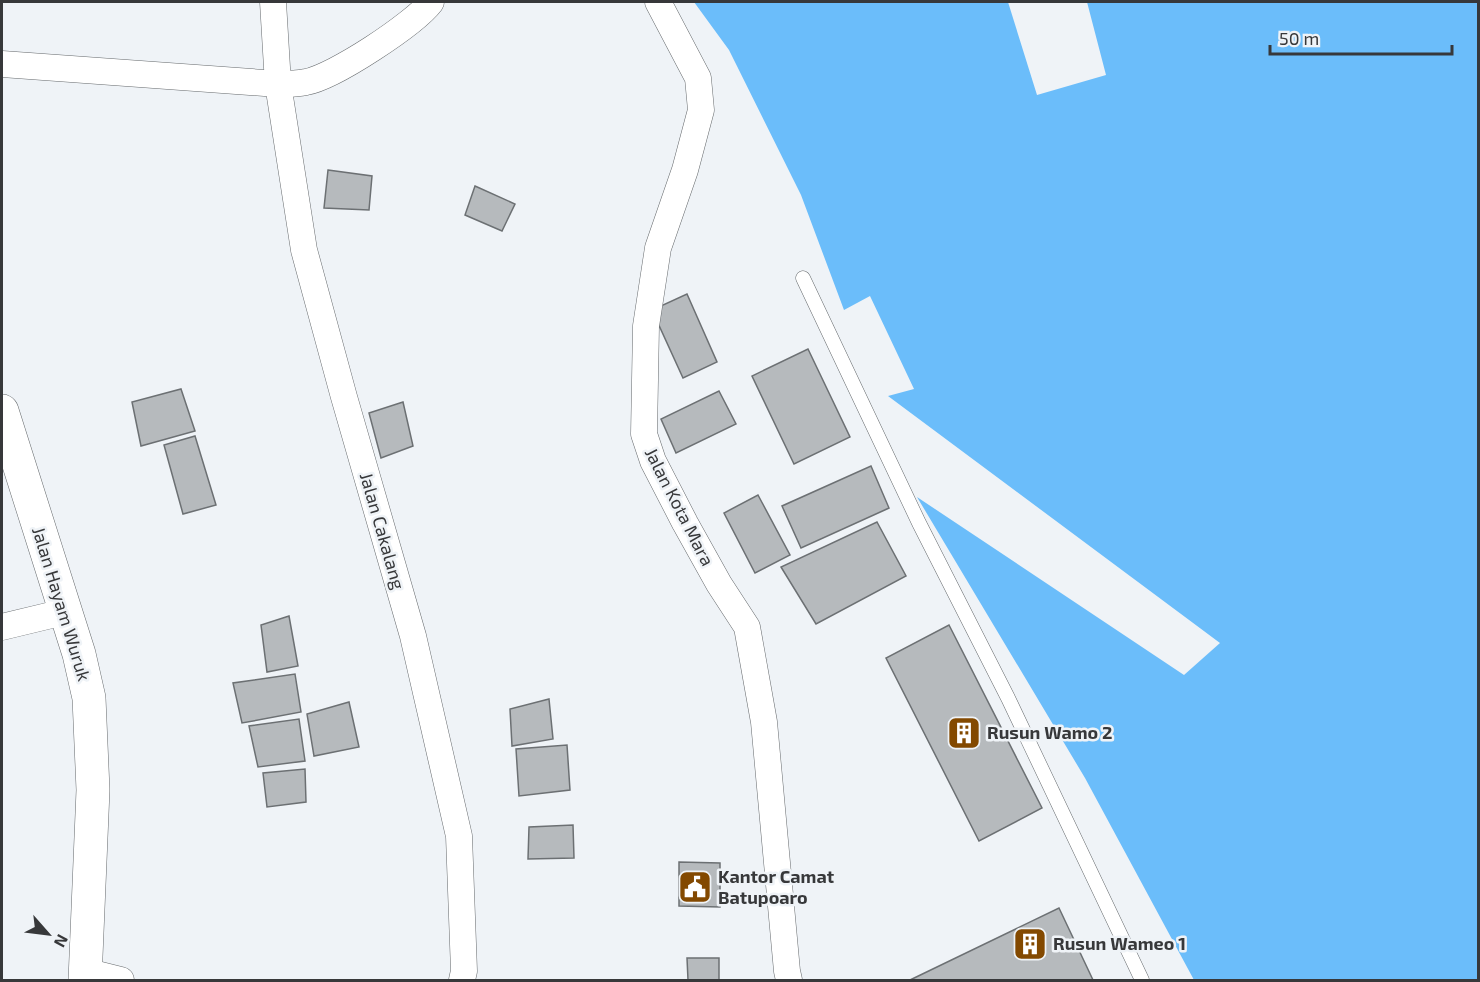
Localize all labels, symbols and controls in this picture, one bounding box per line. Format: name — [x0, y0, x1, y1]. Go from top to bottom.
scale bar — [1270, 18, 1452, 56]
text: 50 m — [1279, 27, 1319, 49]
street label: Jalan Kota Mara — [641, 444, 719, 569]
street label: Jalan Cakalang — [356, 470, 410, 592]
street label: Jalan Hayam Wuruk — [28, 524, 96, 684]
building icon: Rusun Wamo 2 — [946, 715, 982, 751]
place label: Rusun Wamo 2 — [987, 721, 1113, 743]
place label: Kantor Camat Batupoaro — [718, 865, 835, 908]
public building icon: Kantor Camat Batupoaro — [677, 869, 713, 905]
north arrow — [18, 904, 78, 964]
building icon: Rusun Wameo 1 — [1012, 926, 1048, 962]
text: N — [51, 932, 73, 951]
place label: Rusun Wameo 1 — [1053, 932, 1186, 954]

